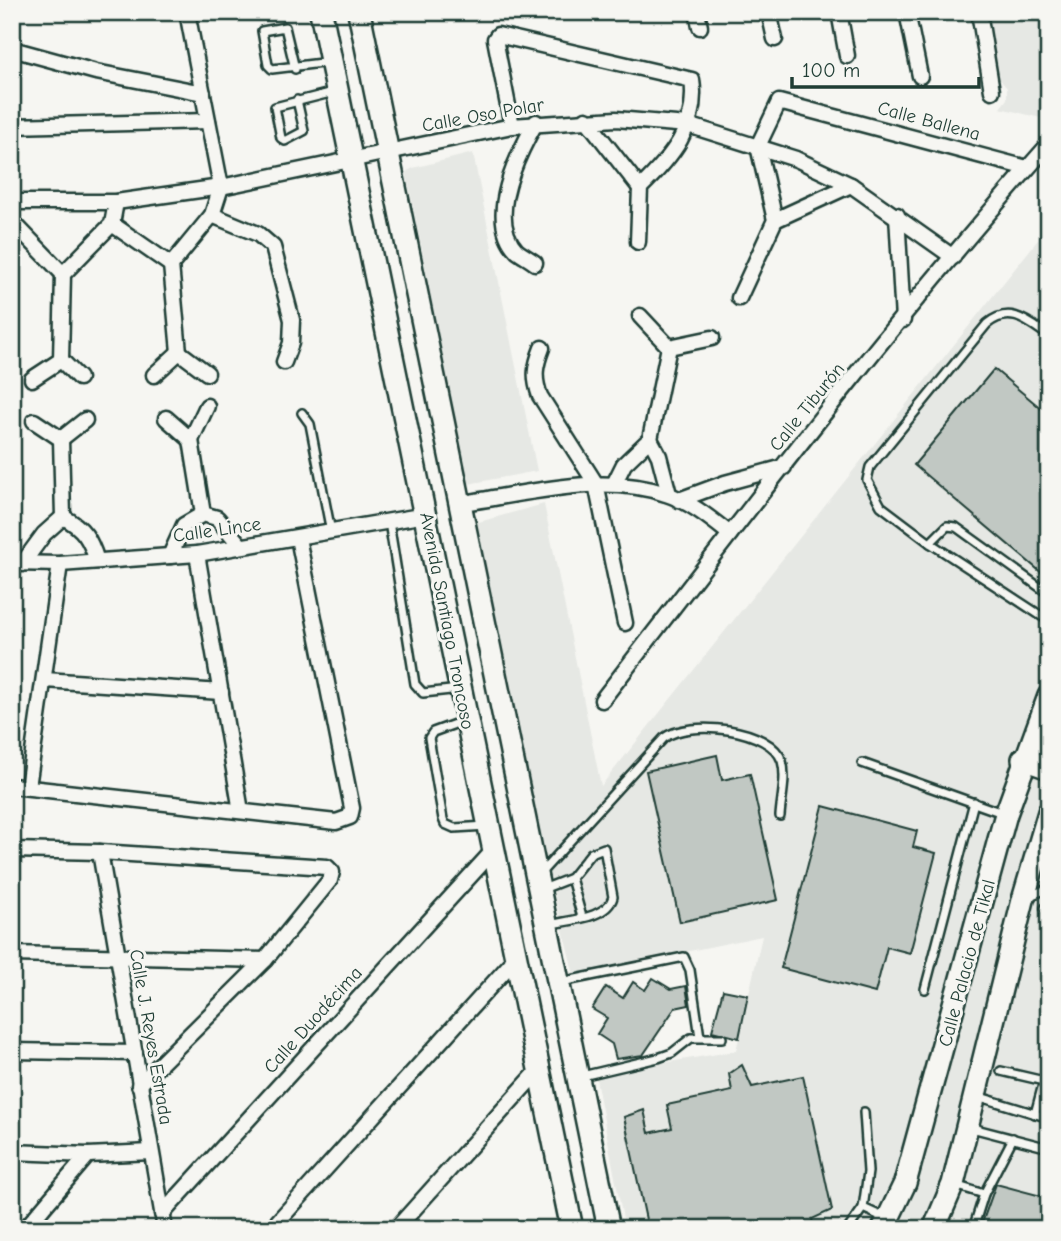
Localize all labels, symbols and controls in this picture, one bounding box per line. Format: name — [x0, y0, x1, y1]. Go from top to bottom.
scale bar — [792, 46, 979, 90]
text: 100 m — [802, 58, 860, 82]
street label: Calle Oso Polar — [420, 93, 546, 137]
street label: Calle Ballena — [875, 97, 983, 145]
street label: Calle Tiburón — [765, 358, 849, 456]
street label: Avenida Santiago Troncoso — [415, 511, 479, 731]
street label: Calle Lince — [172, 513, 262, 547]
street label: Calle Palacio de Tikal — [934, 877, 1000, 1049]
street label: Calle J. Reyes Estrada — [125, 948, 177, 1126]
street label: Calle Duodécima — [259, 962, 367, 1078]

